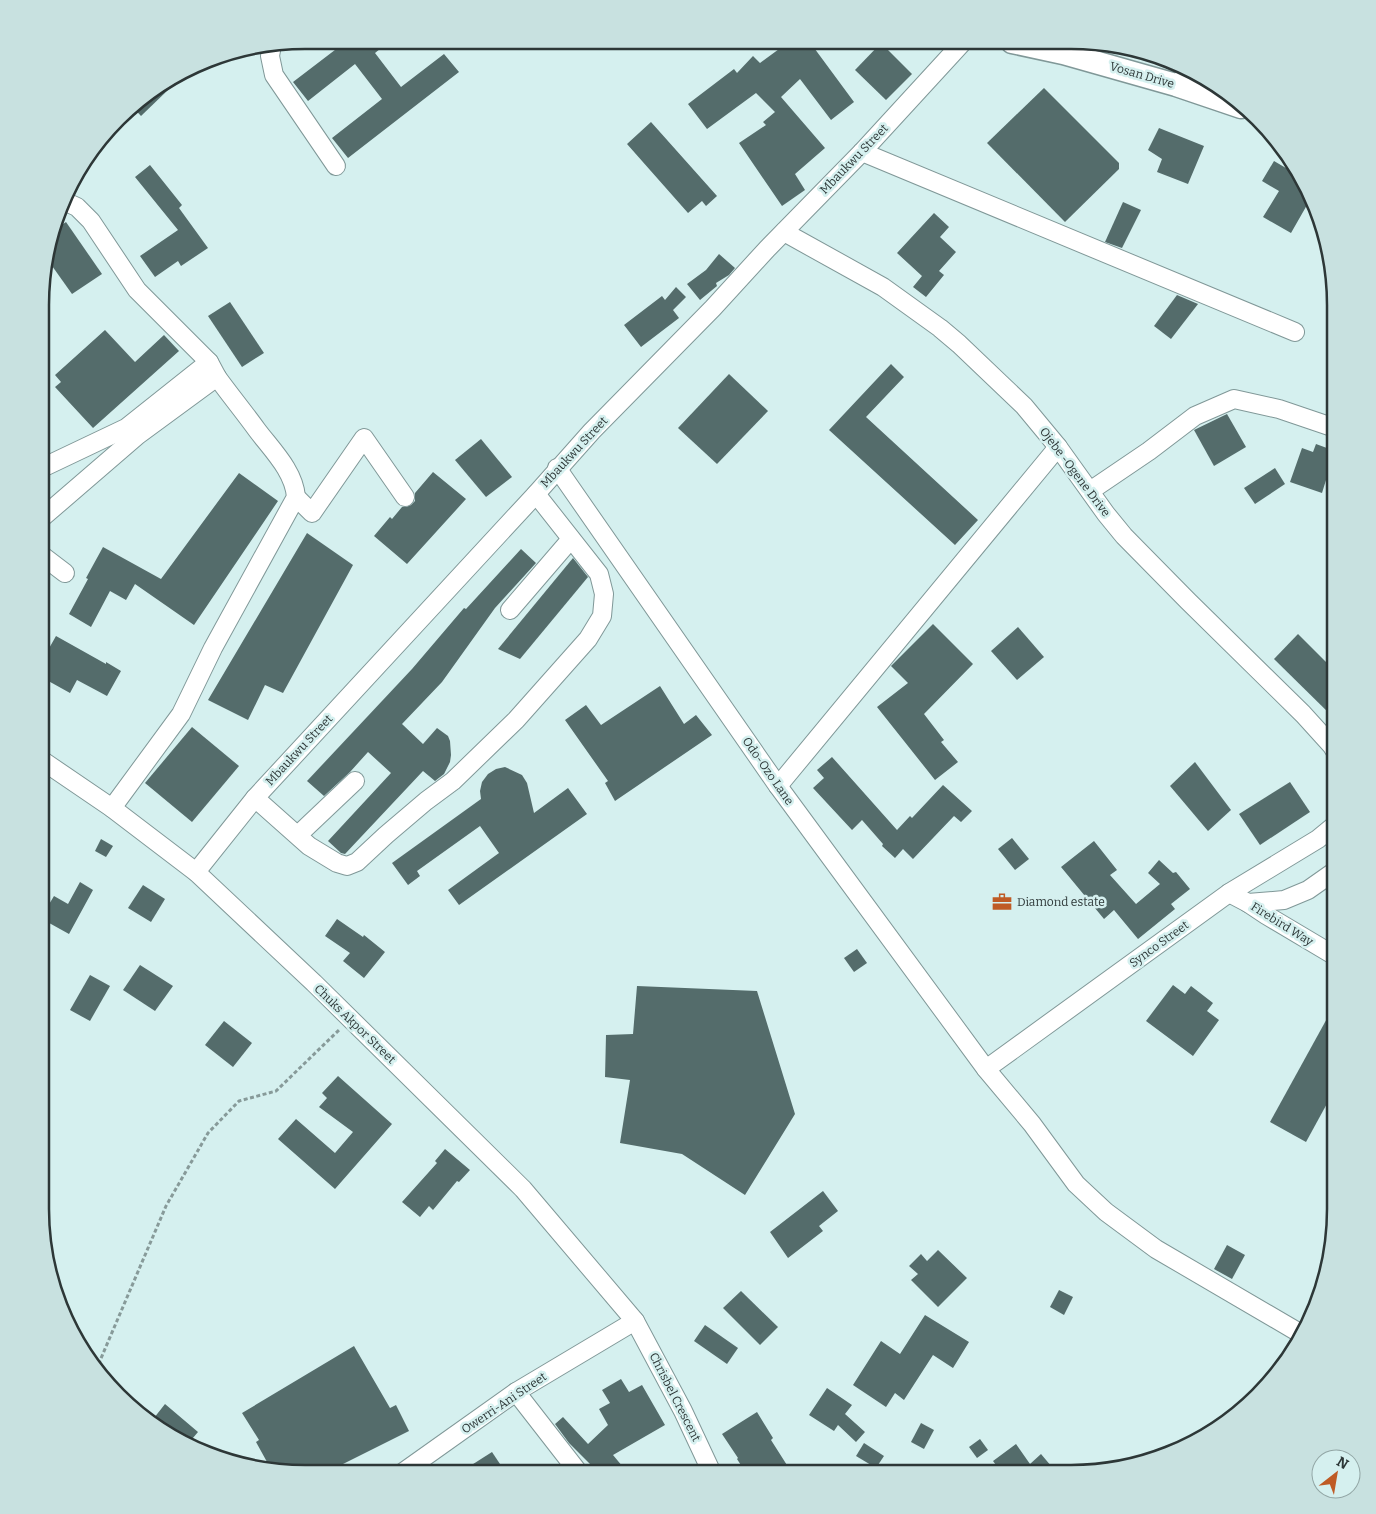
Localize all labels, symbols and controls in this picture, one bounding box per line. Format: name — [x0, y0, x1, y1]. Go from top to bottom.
street label: Vosan Drive — [1108, 59, 1176, 91]
street label: Mbaukwu Street — [817, 121, 891, 197]
street label: Mbaukwu Street — [538, 413, 611, 490]
street label: Ojebe -Ogene Drive — [1037, 425, 1113, 519]
street label: Mbaukwu Street — [263, 711, 336, 788]
street label: Odo-Ozo Lane — [739, 734, 797, 808]
office icon: Diamond estate — [991, 891, 1013, 913]
place label: Diamond estate — [1017, 895, 1105, 909]
street label: Firebird Way — [1248, 899, 1316, 949]
street label: Synco Street — [1127, 917, 1192, 970]
street label: Chuks Akpor Street — [311, 982, 399, 1067]
street label: Chrisbel Crescent — [647, 1350, 704, 1444]
street label: Owerri-Ani Street — [459, 1369, 550, 1437]
north arrow — [1311, 1449, 1361, 1499]
text: N — [1333, 1453, 1352, 1473]

